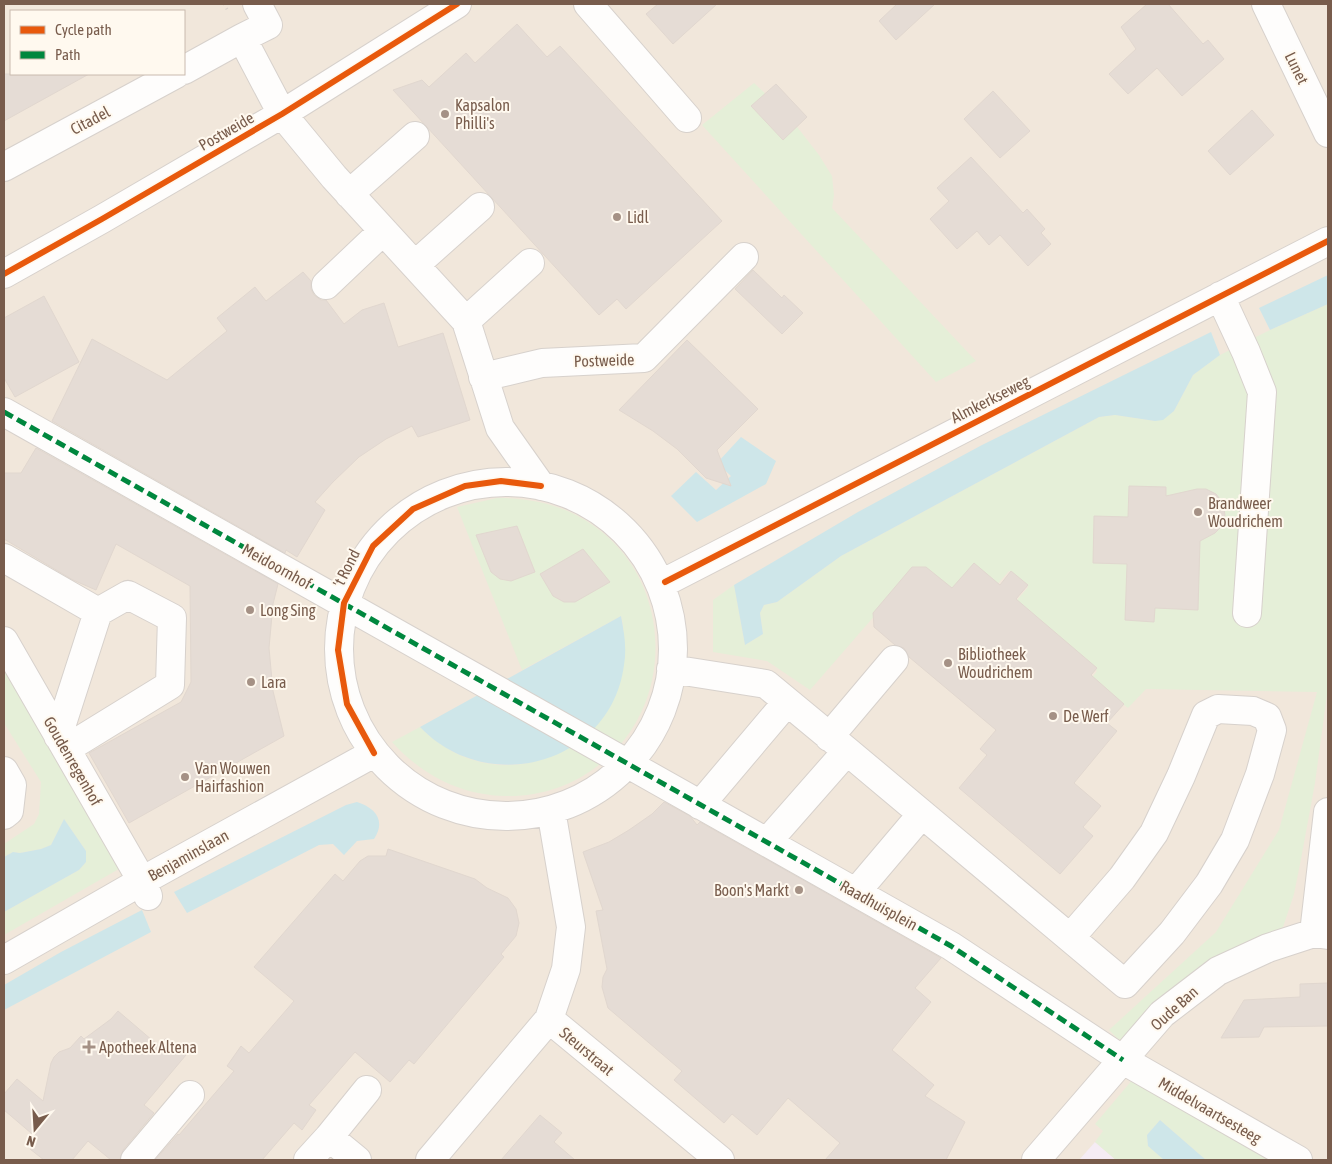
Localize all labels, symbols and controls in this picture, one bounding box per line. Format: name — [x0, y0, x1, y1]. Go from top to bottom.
legend — [10, 10, 185, 75]
text: Cycle path — [55, 21, 112, 38]
text: Path — [55, 46, 81, 63]
street label: Lunet — [1282, 49, 1313, 87]
place label: Kapsalon Philli's — [455, 96, 510, 132]
street label: Citadel — [67, 102, 113, 138]
street label: Postweide — [195, 108, 257, 154]
marker: Kapsalon Philli's — [439, 108, 451, 120]
place label: Lidl — [627, 208, 649, 226]
marker: Lidl — [611, 211, 623, 223]
street label: Postweide — [573, 350, 635, 370]
street label: Almkerkseweg — [948, 371, 1033, 427]
place label: Brandweer Woudrichem — [1208, 494, 1283, 530]
marker: Brandweer Woudrichem — [1192, 506, 1204, 518]
street label: Meidoornhof — [239, 540, 315, 593]
street label: 't Rond — [329, 546, 363, 590]
place label: Long Sing — [260, 601, 316, 620]
marker: Long Sing — [244, 604, 256, 616]
place label: Bibliotheek Woudrichem — [958, 645, 1033, 681]
marker: Bibliotheek Woudrichem — [942, 657, 954, 669]
place label: Lara — [261, 673, 286, 691]
marker: Lara — [245, 676, 257, 688]
place label: De Werf — [1063, 707, 1109, 725]
marker: De Werf — [1047, 710, 1059, 722]
street label: Goudenregenhof — [39, 713, 106, 810]
place label: Van Wouwen Hairfashion — [195, 759, 271, 795]
marker: Van Wouwen Hairfashion — [179, 771, 191, 783]
street label: Benjaminslaan — [145, 826, 232, 885]
street label: Raadhuisplein — [837, 876, 921, 935]
place label: Boon's Markt — [714, 881, 789, 899]
marker: Boon's Markt — [793, 884, 805, 896]
street label: Oude Ban — [1147, 982, 1201, 1034]
street label: Steurstraat — [556, 1023, 618, 1079]
place label: Apotheek Altena — [99, 1038, 197, 1057]
marker: Apotheek Altena — [83, 1041, 95, 1053]
street label: Middelvaartsesteeg — [1155, 1073, 1265, 1148]
north arrow — [10, 1104, 60, 1154]
text: N — [25, 1132, 37, 1150]

